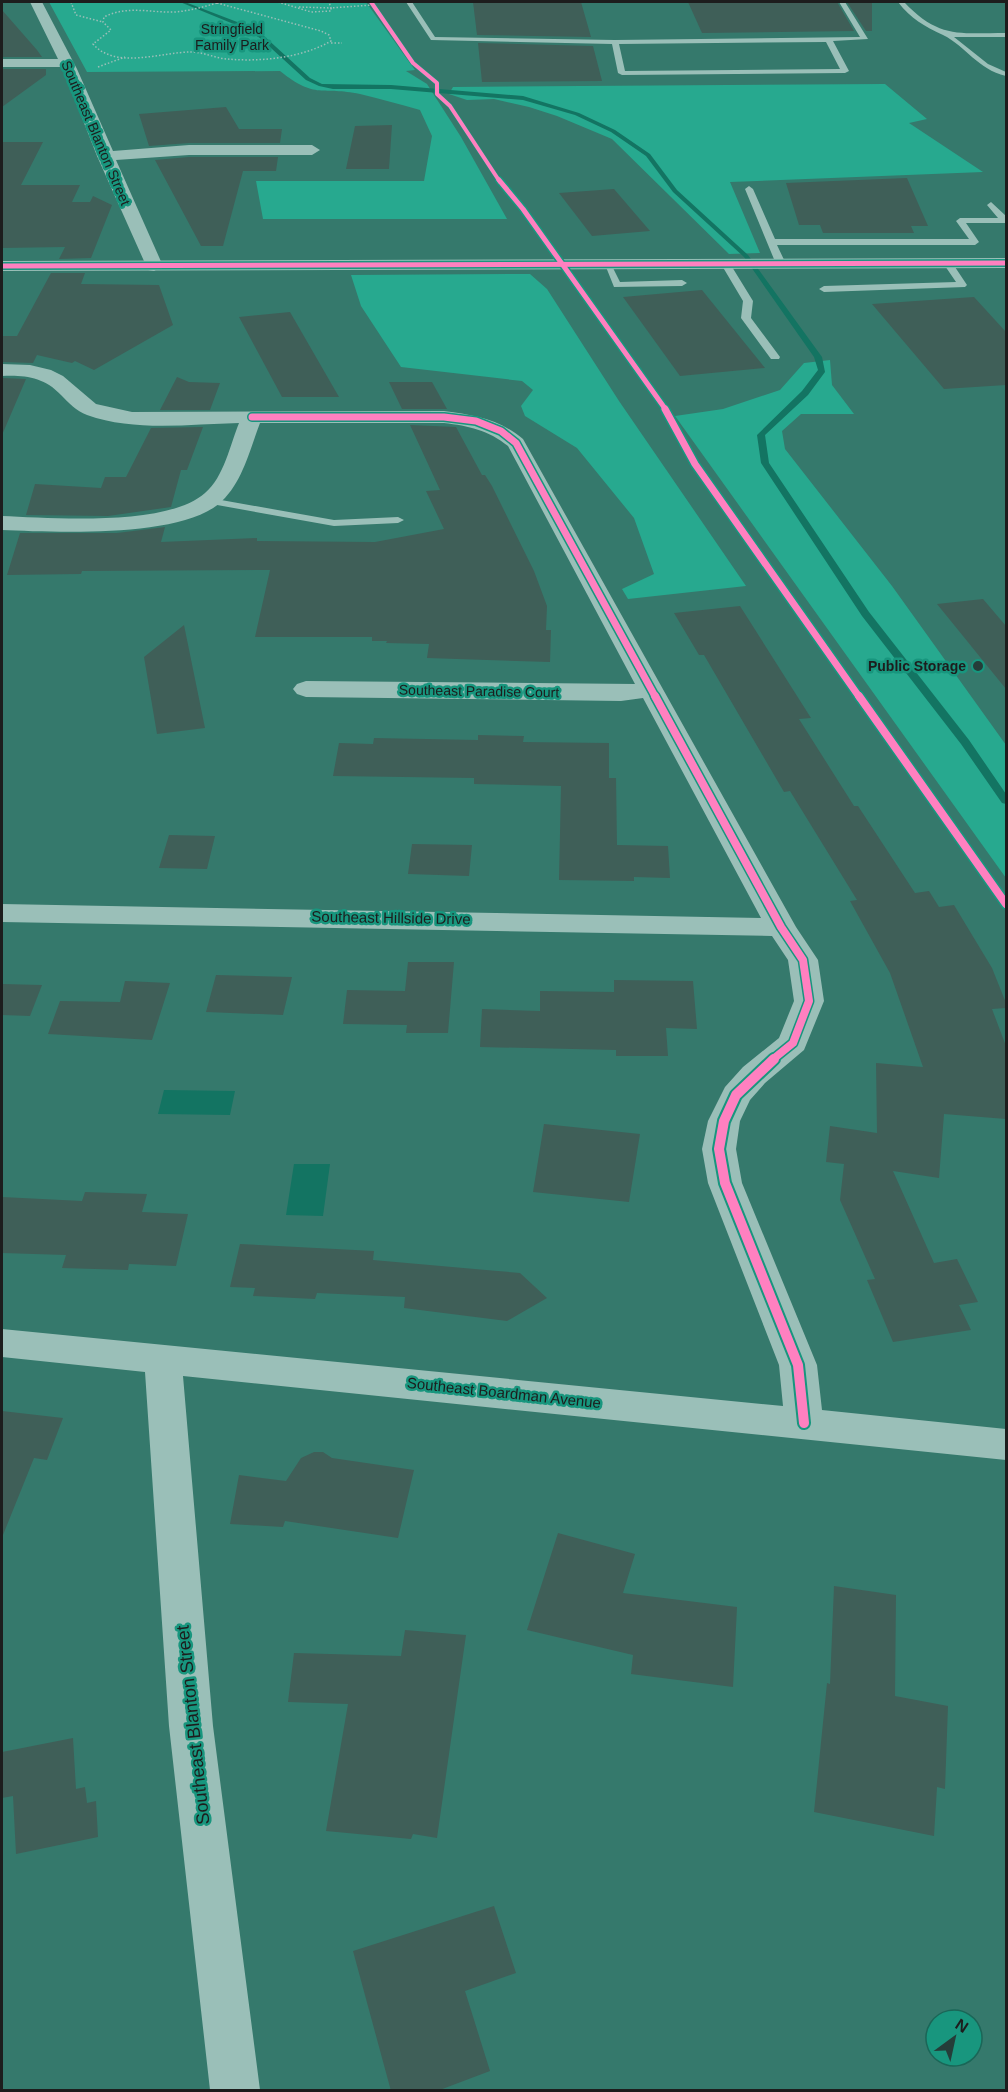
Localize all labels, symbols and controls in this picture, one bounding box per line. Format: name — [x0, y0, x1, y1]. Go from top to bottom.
park label: Stringfield Family Park — [195, 21, 270, 53]
street label: Southeast Blanton Street — [58, 58, 134, 208]
place label: Public Storage — [868, 658, 966, 674]
marker: Public Storage — [971, 659, 985, 673]
street label: Southeast Paradise Court — [399, 682, 559, 700]
street label: Southeast Hillside Drive — [311, 908, 471, 927]
street label: Southeast Boardman Avenue — [406, 1374, 602, 1411]
street label: Southeast Blanton Street — [173, 1624, 213, 1826]
north arrow — [924, 2008, 984, 2068]
text: N — [952, 2016, 971, 2036]

